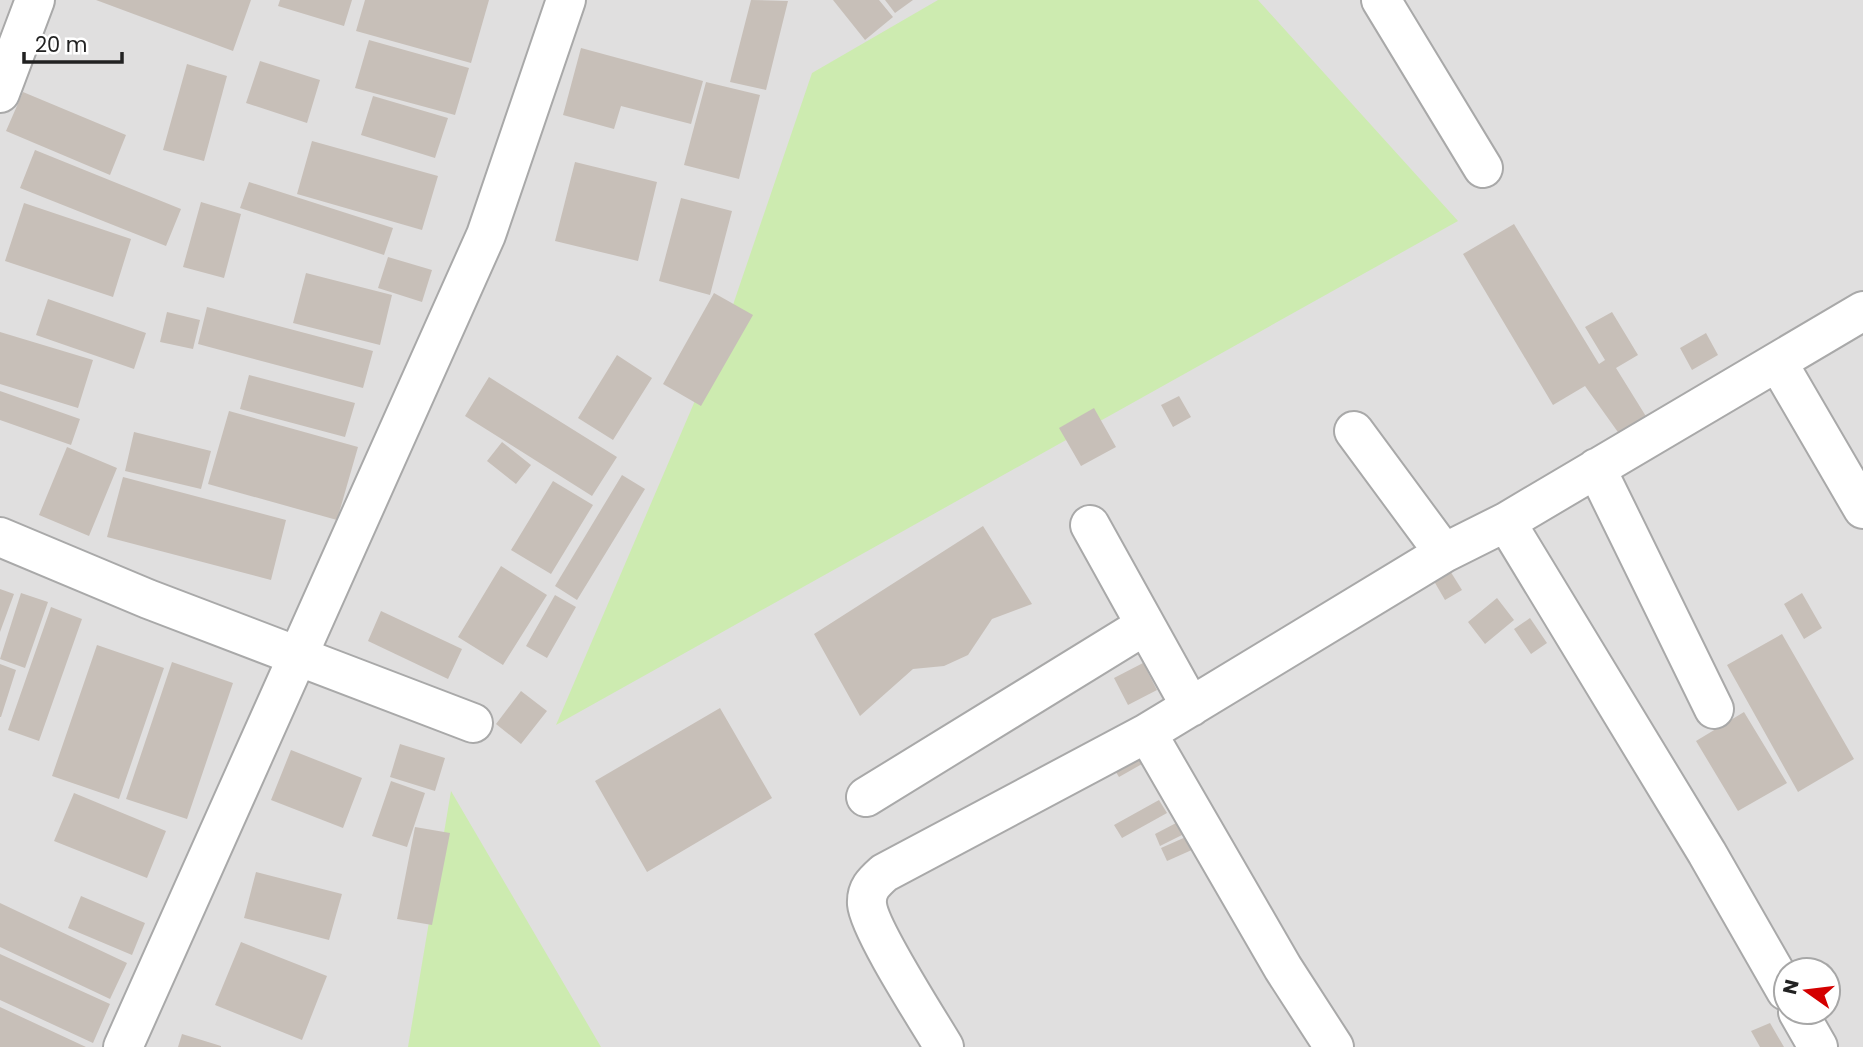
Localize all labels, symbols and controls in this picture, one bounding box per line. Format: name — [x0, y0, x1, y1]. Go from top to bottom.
scale bar — [24, 21, 122, 65]
text: 20 m — [35, 30, 88, 59]
north arrow — [1772, 956, 1842, 1026]
text: N — [1776, 977, 1806, 997]

